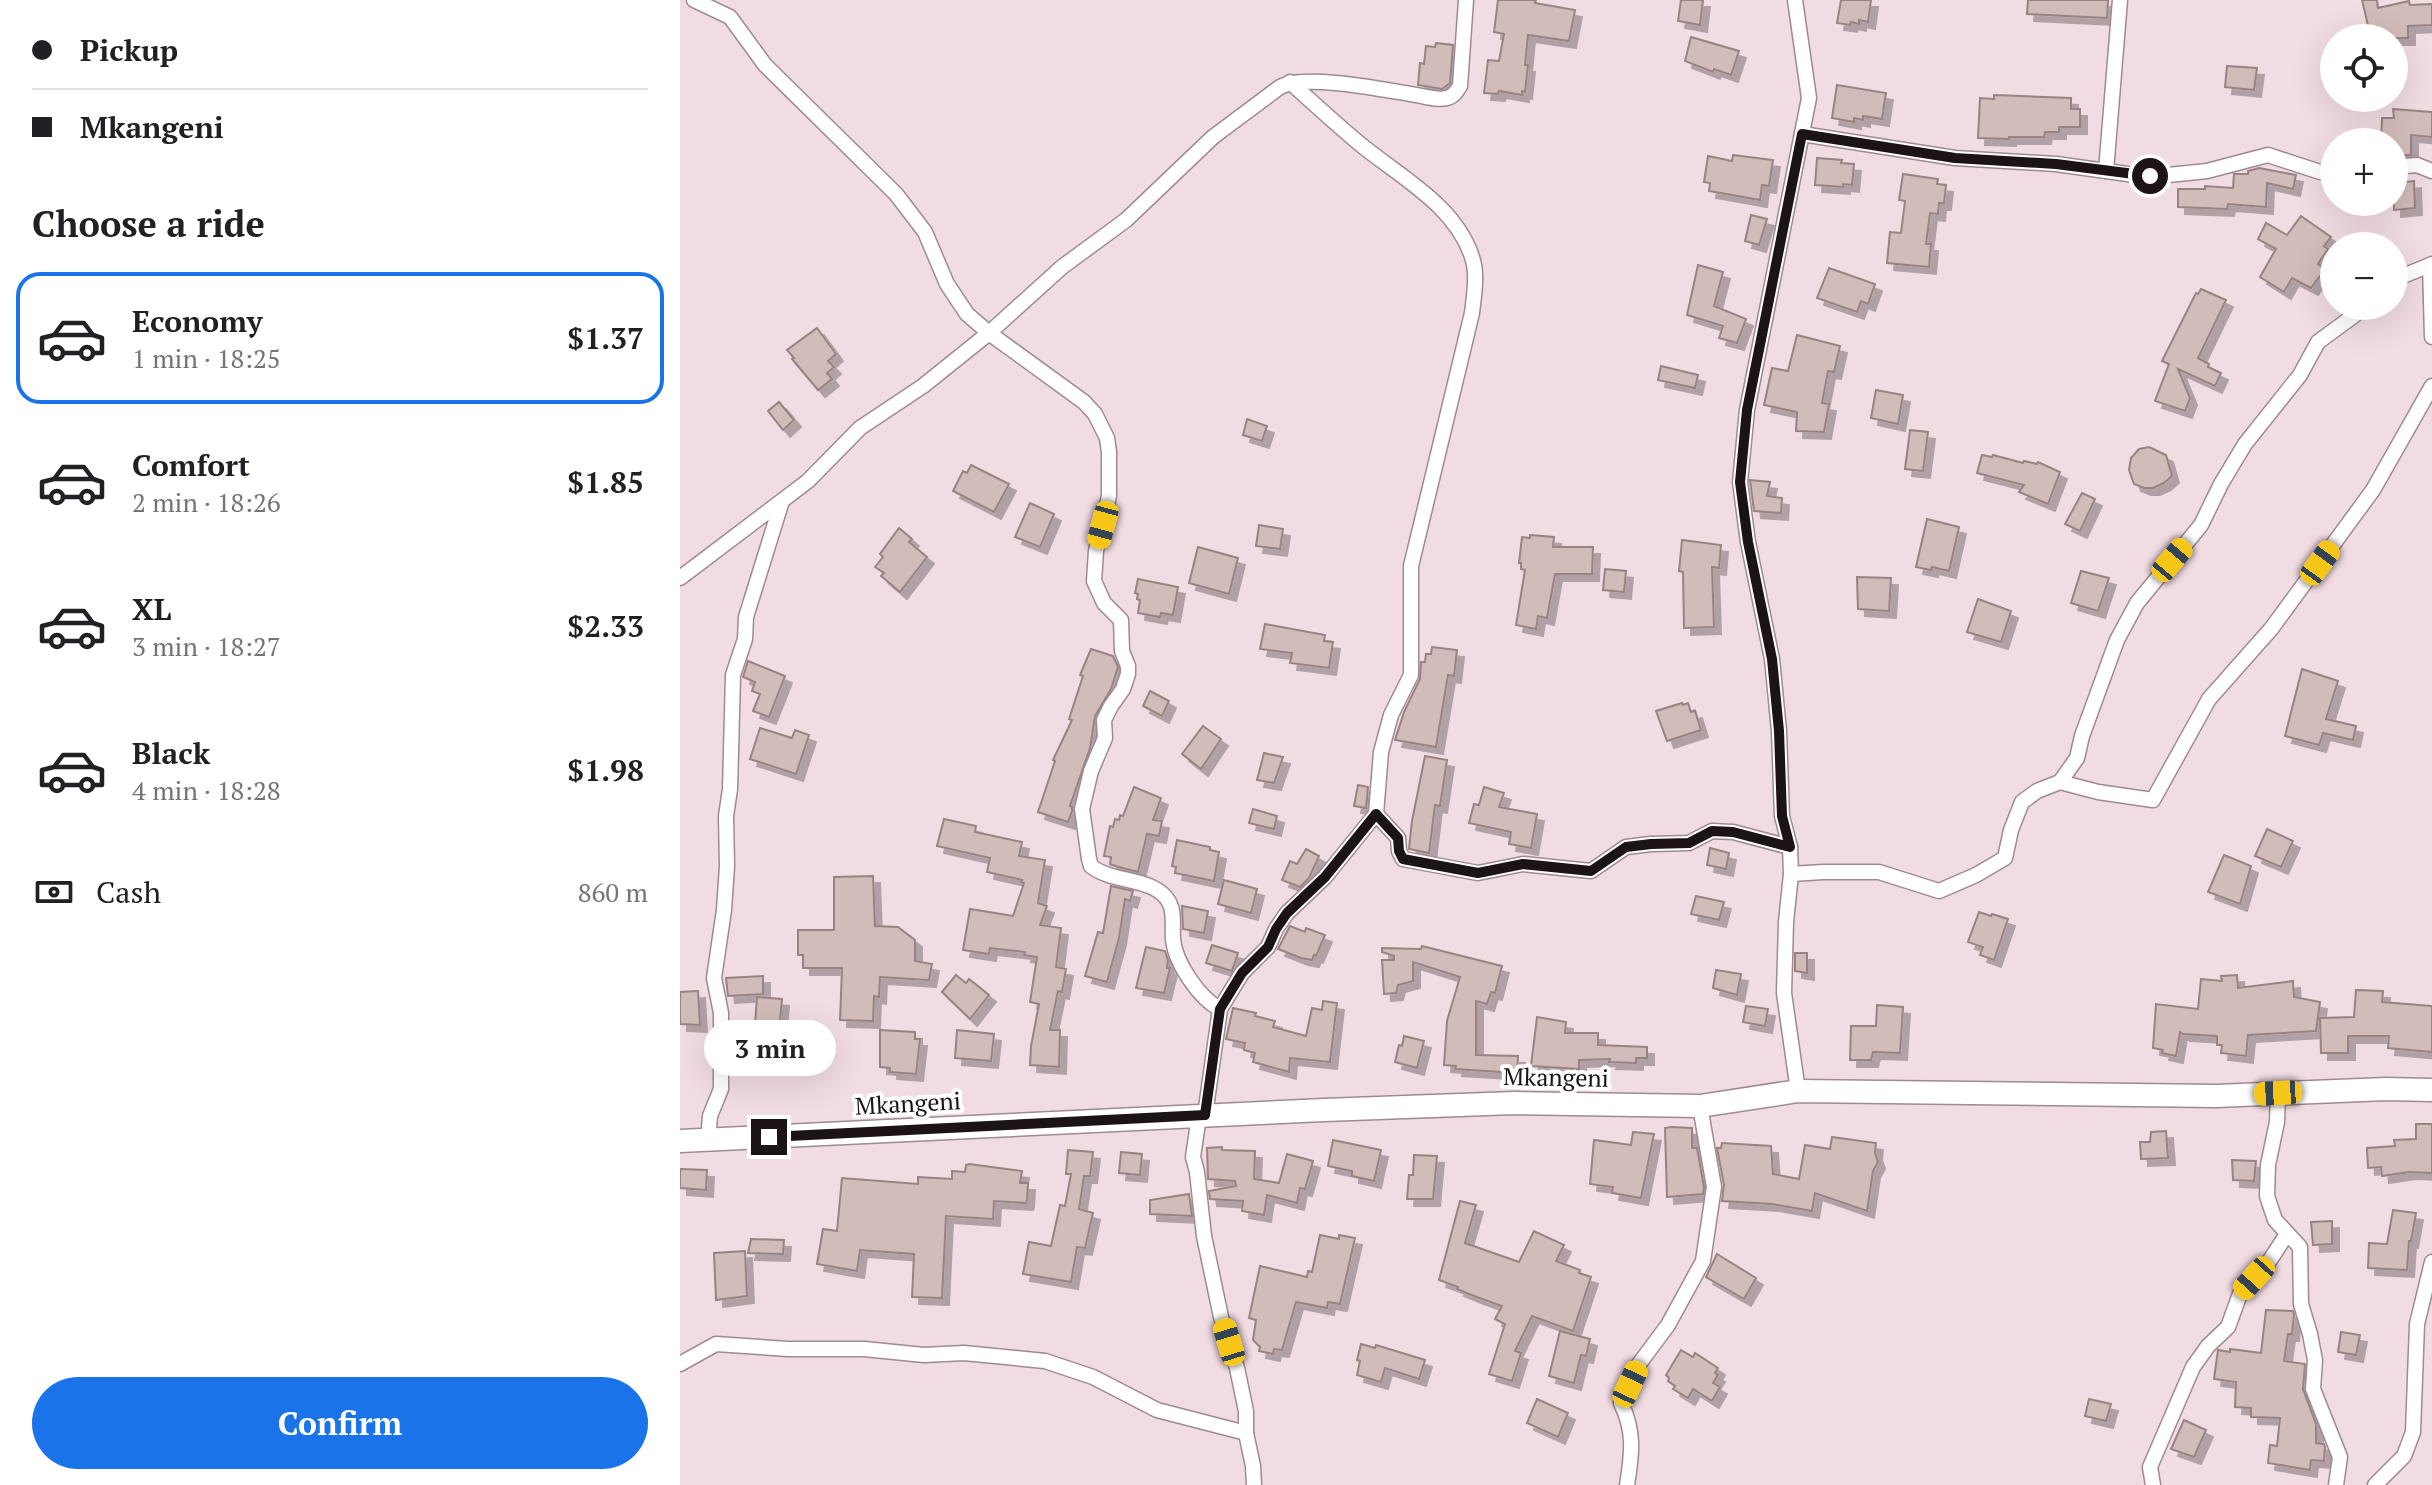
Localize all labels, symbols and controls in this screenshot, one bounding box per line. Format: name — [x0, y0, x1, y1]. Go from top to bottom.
map controls — [2320, 24, 2408, 320]
button: locate — [2320, 24, 2408, 112]
text: Pickup — [80, 30, 178, 70]
text: Mkangeni — [80, 107, 224, 147]
button: + — [2320, 128, 2408, 216]
route start — [2132, 158, 2168, 194]
text: Choose a ride — [32, 200, 265, 247]
button: − — [2320, 232, 2408, 320]
text: Economy — [132, 301, 263, 341]
icon: car — [36, 302, 108, 374]
text: $1.37 — [567, 318, 644, 358]
text: 1 min · 18:25 — [132, 341, 281, 375]
text: Comfort — [132, 445, 250, 485]
icon: car — [36, 446, 108, 518]
text: $1.85 — [567, 462, 644, 502]
text: 2 min · 18:26 — [132, 485, 281, 519]
car — [1085, 499, 1121, 551]
car — [2147, 534, 2197, 586]
car — [2296, 537, 2344, 589]
text: XL — [132, 589, 171, 629]
icon: car — [36, 590, 108, 662]
text: $2.33 — [567, 606, 644, 646]
text: 3 min · 18:27 — [132, 629, 281, 663]
text: Black — [132, 733, 210, 773]
icon: car — [36, 734, 108, 806]
text: $1.98 — [567, 750, 644, 790]
text: 4 min · 18:28 — [132, 773, 281, 807]
icon: cash — [32, 870, 76, 914]
text: Cash — [96, 872, 161, 912]
text: 860 m — [578, 875, 648, 909]
callout: 3 min — [703, 1021, 835, 1077]
text: 3 min — [734, 1031, 806, 1065]
street label: Mkangeni — [1503, 1060, 1609, 1094]
car — [2253, 1080, 2303, 1106]
street label: Mkangeni — [854, 1084, 962, 1122]
route end — [751, 1119, 787, 1155]
car — [2229, 1252, 2279, 1304]
car — [1211, 1316, 1247, 1368]
car — [1609, 1357, 1651, 1411]
button: Confirm — [32, 1377, 648, 1469]

